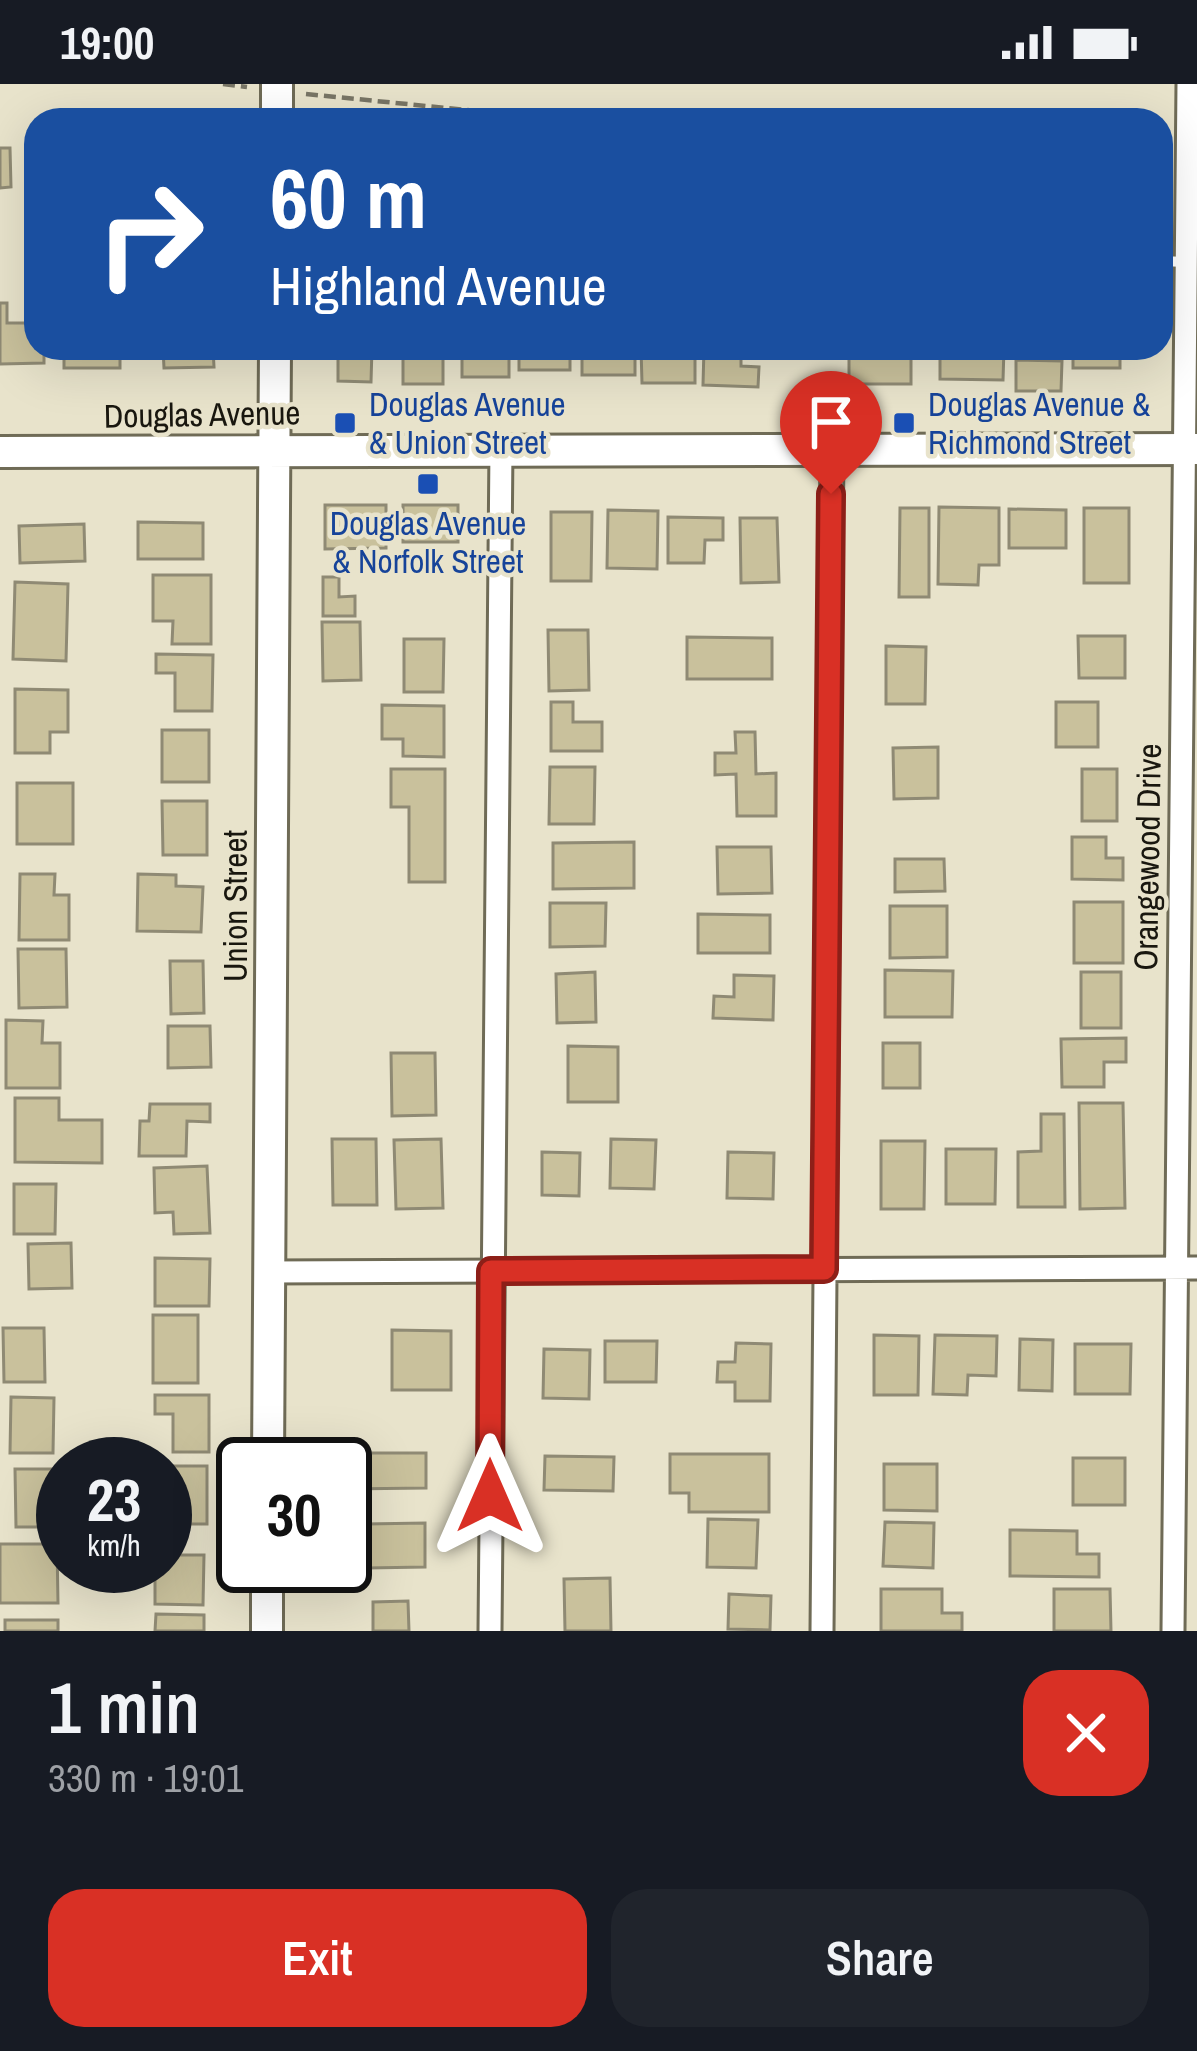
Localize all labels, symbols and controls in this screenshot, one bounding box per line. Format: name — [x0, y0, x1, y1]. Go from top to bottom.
text: 19:00 — [60, 12, 154, 73]
text: 60 m — [270, 141, 427, 254]
icon: right — [72, 156, 228, 312]
text: Highland Avenue — [270, 249, 607, 322]
pin — [780, 371, 882, 494]
place label: Douglas Avenue & Union Street — [369, 382, 566, 464]
place label: Douglas Avenue & Richmond Street — [928, 382, 1150, 464]
icon: arrive — [798, 389, 864, 455]
street label: Douglas Avenue — [103, 390, 301, 438]
marker: Douglas Avenue & Union Street — [332, 410, 358, 436]
marker: Douglas Avenue & Richmond Street — [891, 410, 917, 436]
marker: Douglas Avenue & Norfolk Street — [415, 471, 441, 497]
place label: Douglas Avenue & Norfolk Street — [330, 501, 526, 583]
street label: Orangewood Drive — [1123, 743, 1171, 971]
street label: Union Street — [213, 830, 257, 982]
position arrow — [427, 1433, 553, 1559]
speed limit sign: 30 — [216, 1437, 372, 1593]
text: 23 — [87, 1459, 141, 1540]
text: km/h — [87, 1525, 141, 1565]
text: 1 min — [48, 1658, 200, 1755]
button: close — [1023, 1670, 1149, 1796]
text: 330 m · 19:01 — [48, 1752, 244, 1804]
button: Exit — [48, 1889, 587, 2027]
button: Share — [611, 1889, 1149, 2027]

